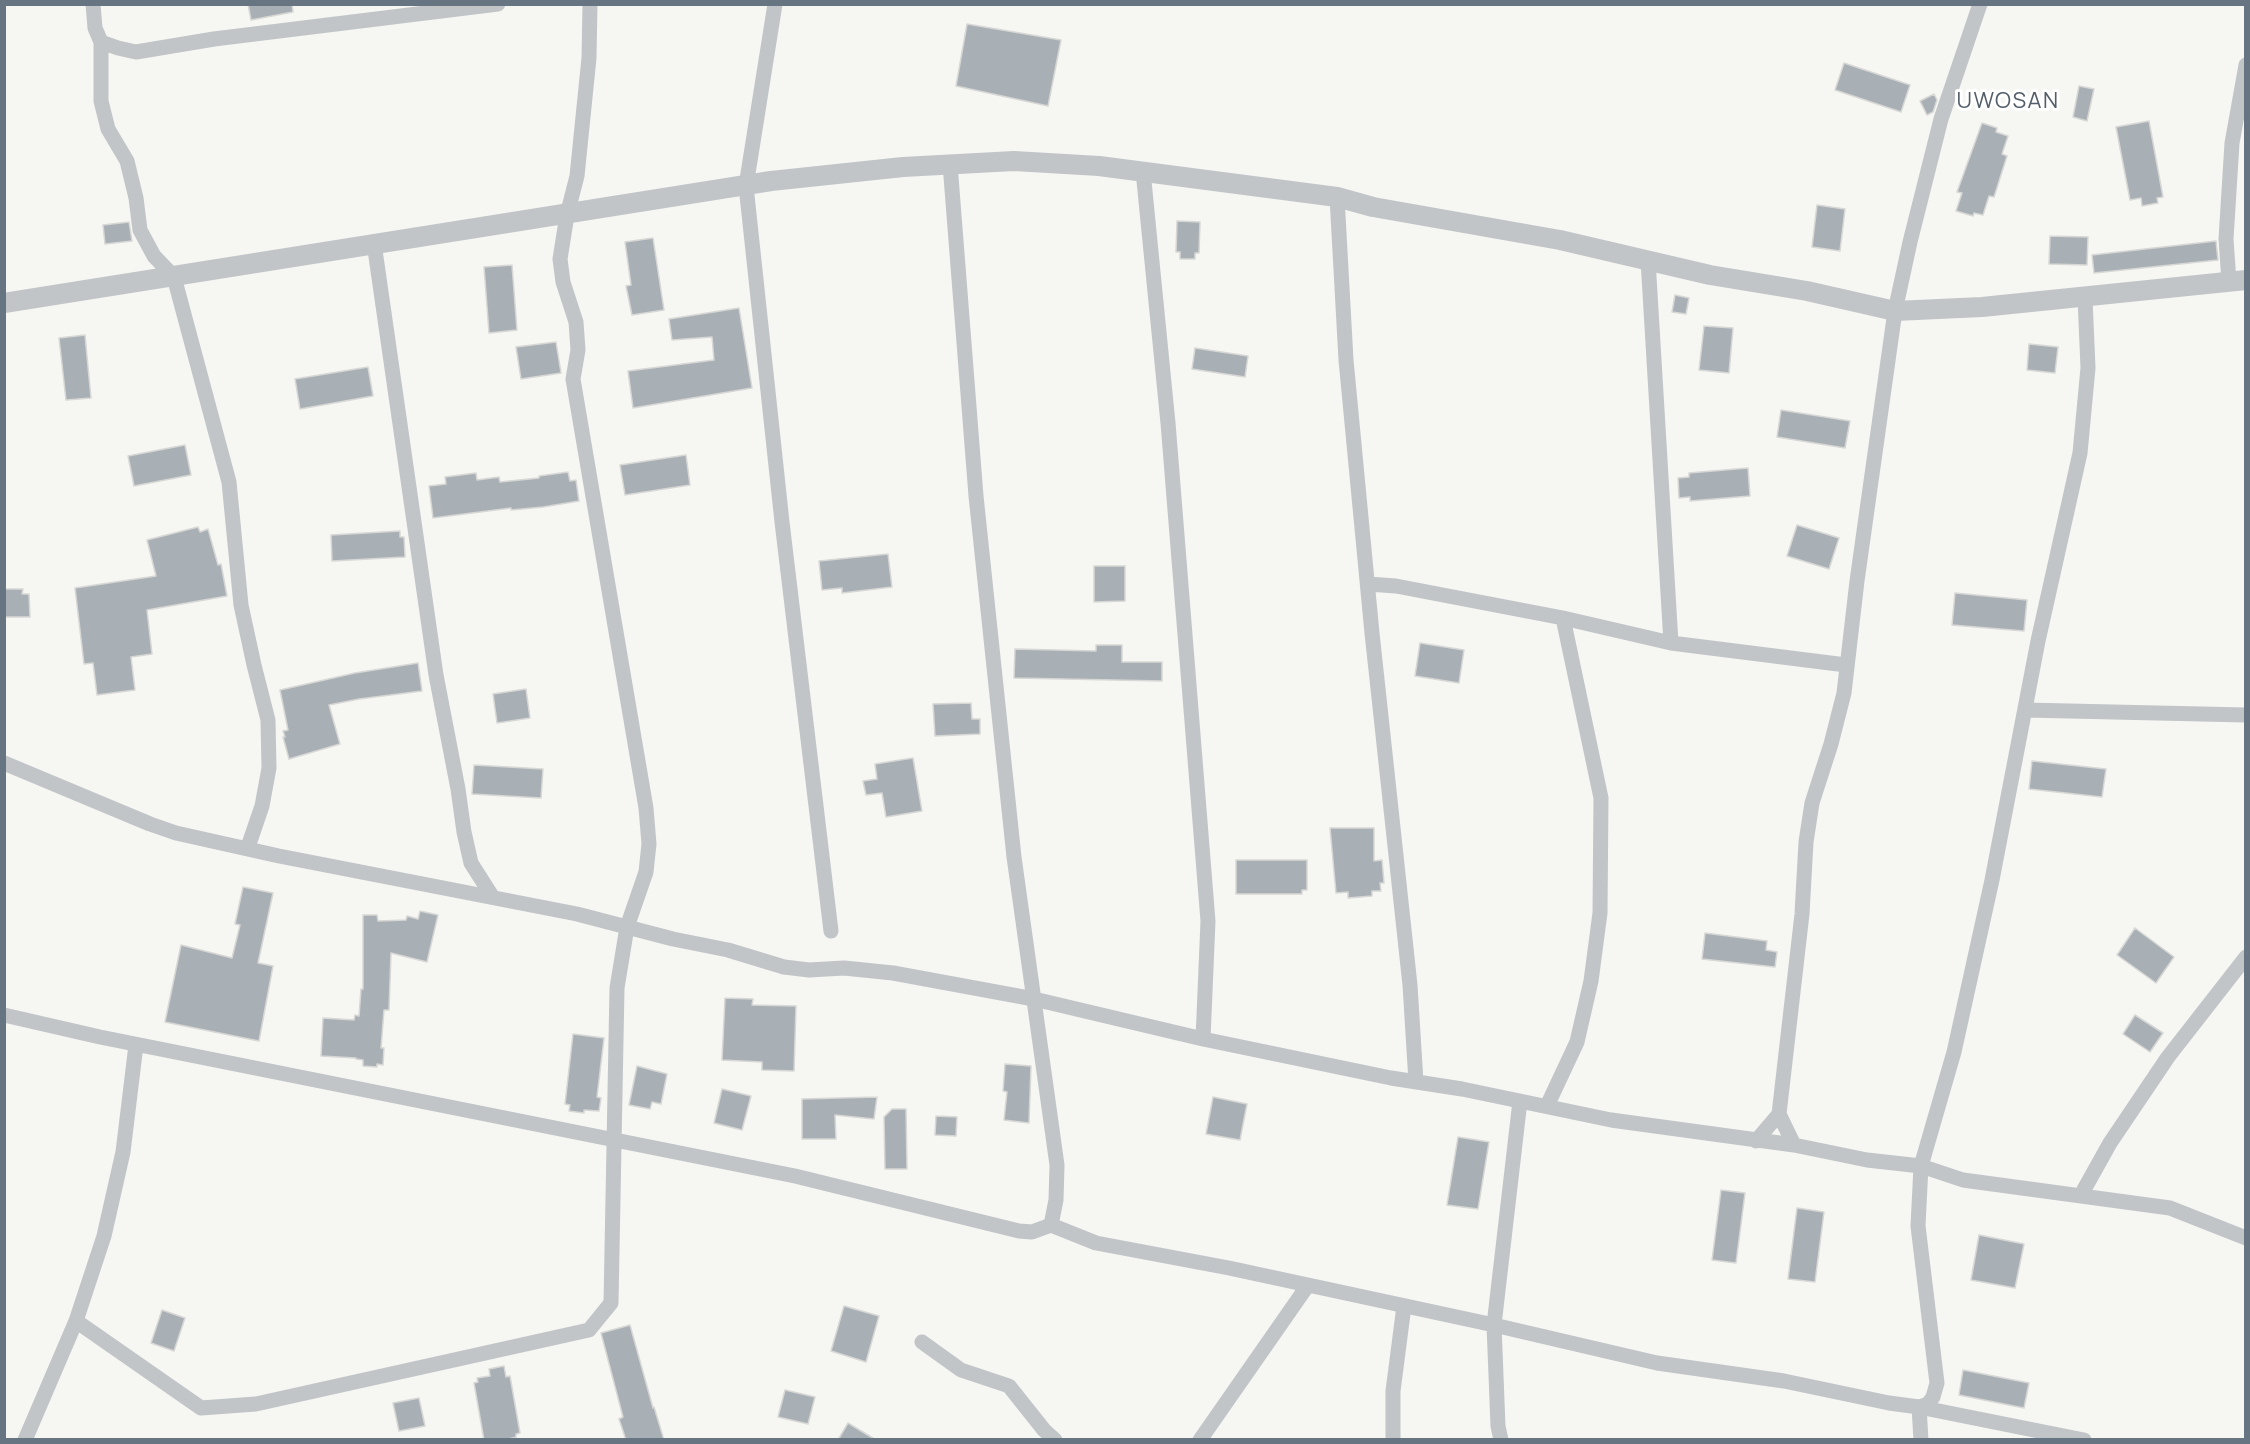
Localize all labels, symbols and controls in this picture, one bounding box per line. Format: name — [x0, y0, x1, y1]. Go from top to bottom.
district label: UWOSAN — [1956, 89, 2060, 115]

